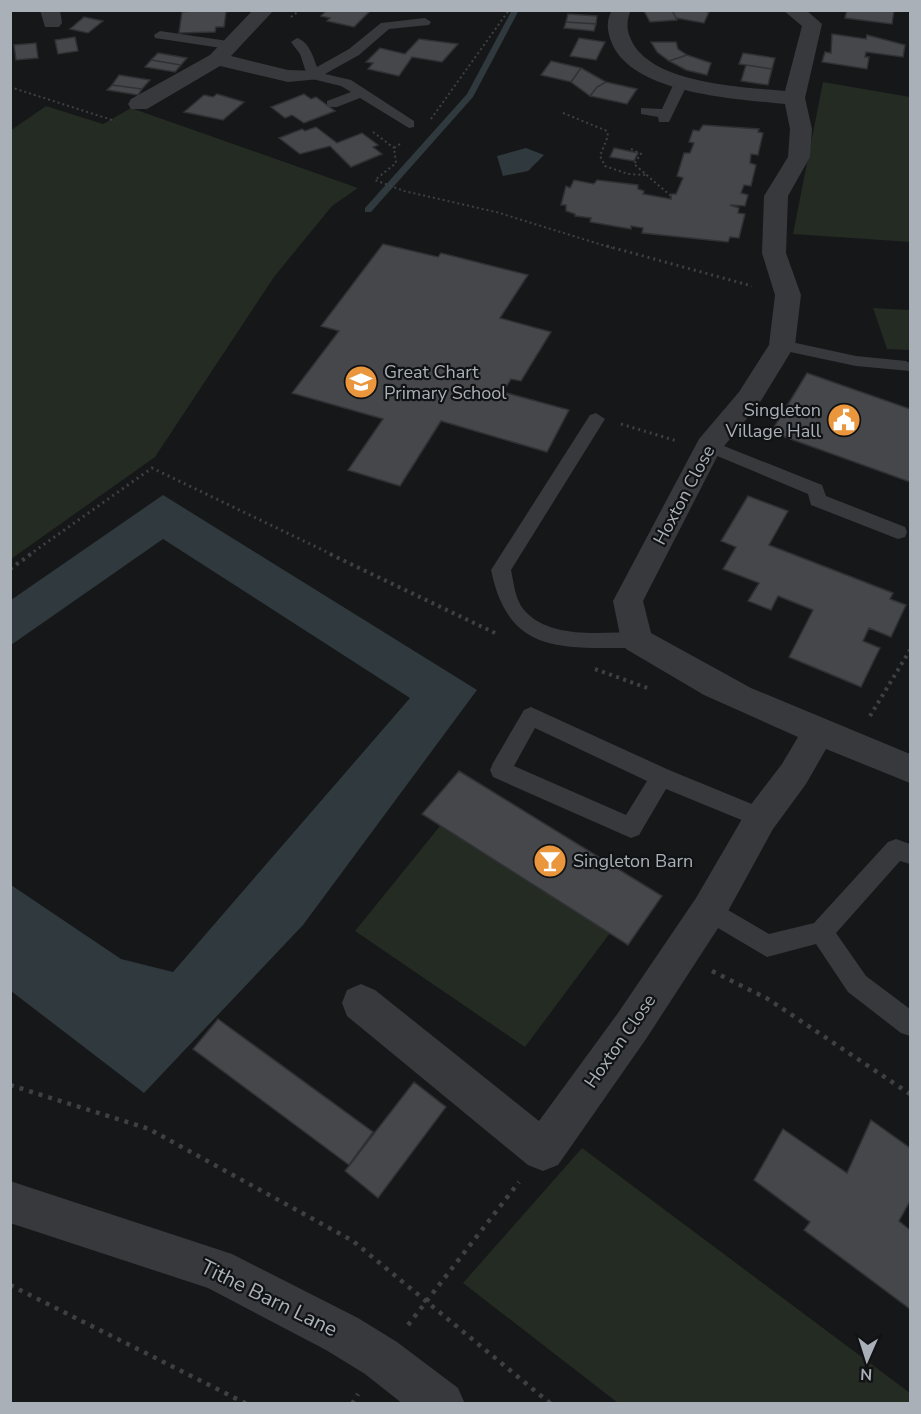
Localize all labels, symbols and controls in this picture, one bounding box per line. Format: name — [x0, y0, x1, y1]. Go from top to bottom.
place label: Great Chart Primary School — [384, 360, 507, 405]
school or university icon: Great Chart Primary School — [343, 364, 379, 400]
place label: Singleton Village Hall — [725, 398, 822, 443]
public building icon: Singleton Village Hall — [826, 402, 862, 438]
street label: Hoxton Close — [648, 441, 720, 549]
bar icon: Singleton Barn — [532, 843, 568, 879]
place label: Singleton Barn — [573, 849, 693, 873]
street label: Hoxton Close — [579, 989, 661, 1093]
street label: Tithe Barn Lane — [196, 1253, 342, 1343]
north arrow — [837, 1330, 897, 1390]
text: N — [860, 1363, 873, 1385]

